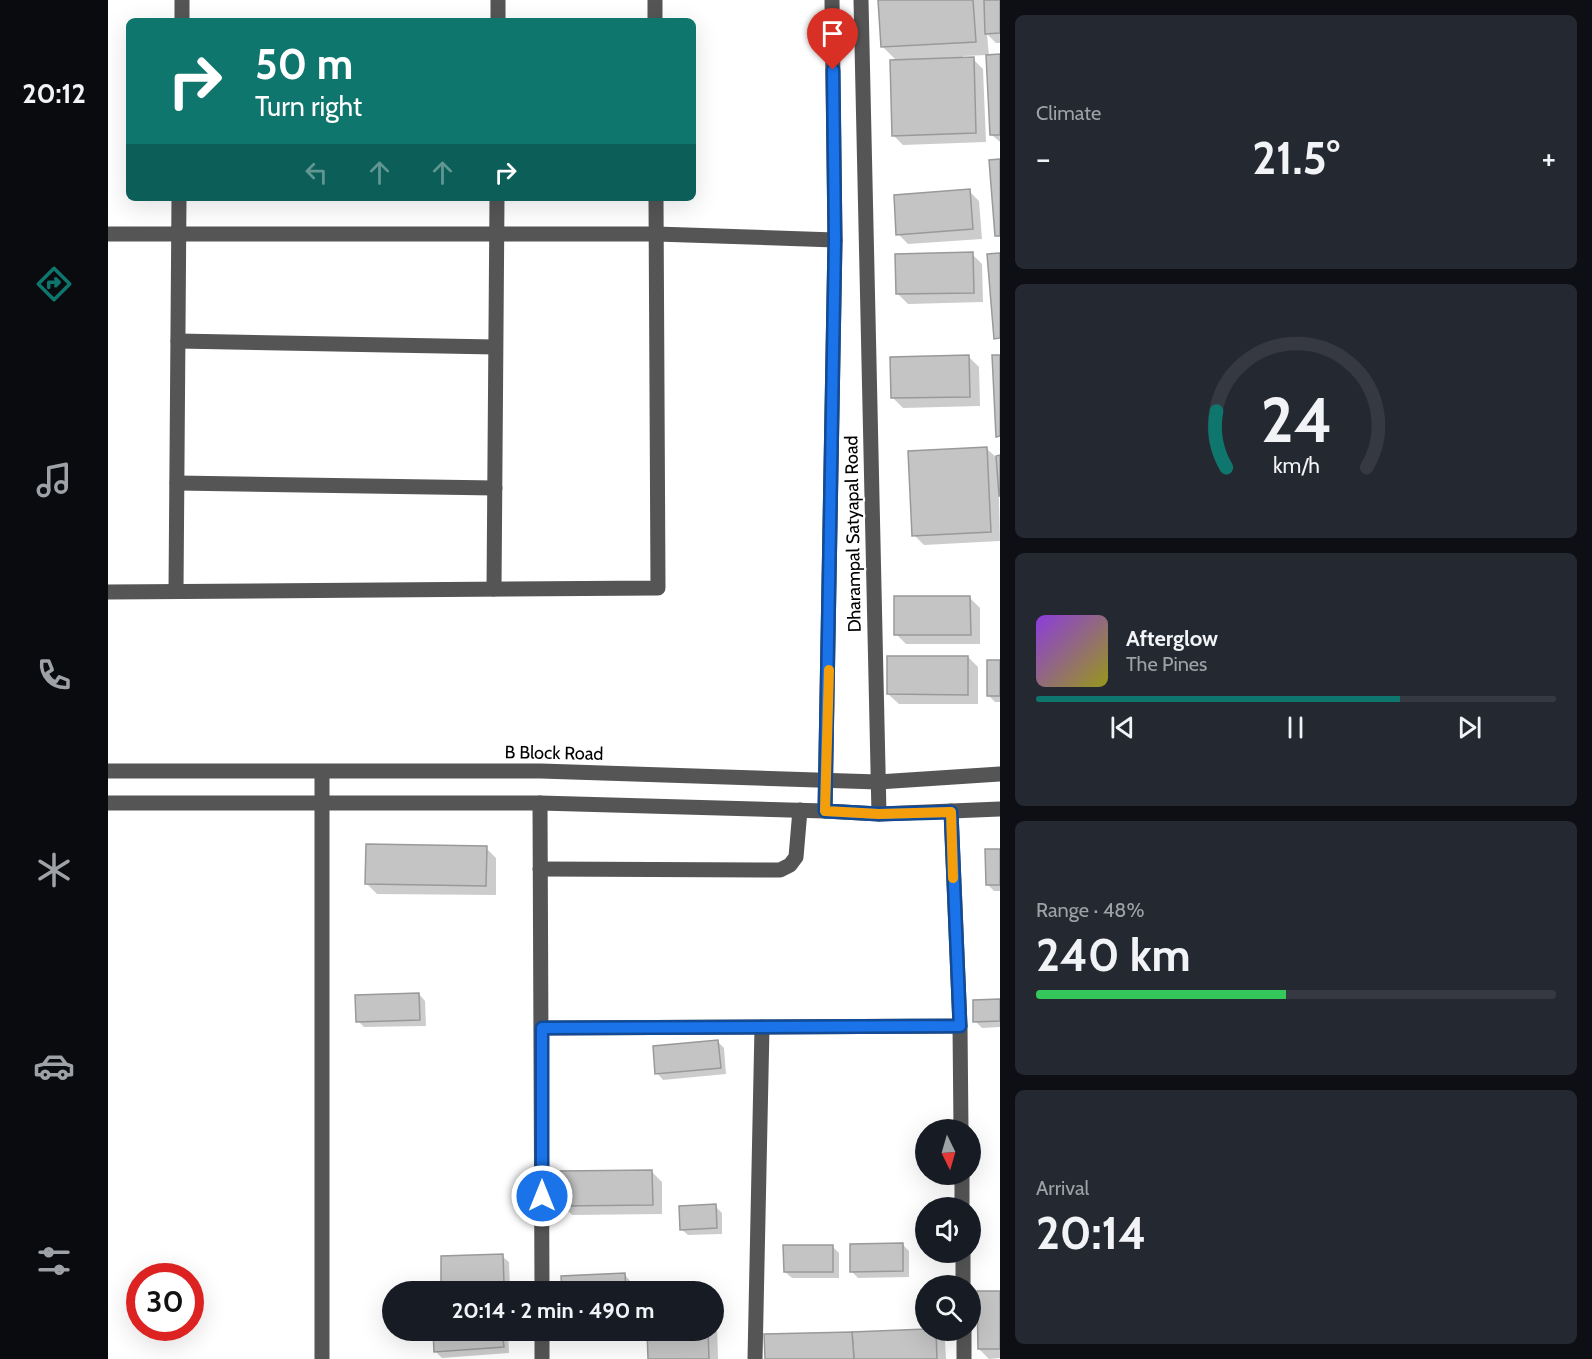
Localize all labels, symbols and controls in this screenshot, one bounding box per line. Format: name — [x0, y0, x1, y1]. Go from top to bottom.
pin — [807, 8, 858, 70]
icon: arrive — [816, 17, 849, 50]
text: 50 m — [255, 38, 353, 90]
icon: right — [156, 42, 234, 120]
text: 20:12 — [22, 77, 86, 110]
text: Turn right — [255, 90, 362, 123]
text: Climate — [1036, 101, 1101, 125]
text: 21.5° — [1252, 131, 1340, 185]
text: − — [1036, 138, 1051, 178]
text: + — [1541, 138, 1556, 178]
icon: left — [300, 156, 333, 189]
icon: ahead — [363, 156, 396, 189]
icon: ahead — [426, 156, 459, 189]
icon: right — [489, 156, 522, 189]
icon: directions — [33, 263, 75, 305]
text: 24 — [1260, 382, 1332, 458]
street label: Dharampal Satyapal Road — [840, 435, 866, 633]
text: km/h — [1273, 452, 1319, 478]
icon: music — [33, 459, 75, 501]
text: Afterglow — [1126, 625, 1218, 652]
text: The Pines — [1126, 652, 1207, 676]
icon: phone — [33, 654, 75, 696]
icon: previous — [1106, 711, 1139, 744]
icon: pause — [1279, 711, 1312, 744]
icon: next — [1453, 711, 1486, 744]
street label: B Block Road — [504, 741, 604, 765]
icon: climate — [33, 849, 75, 891]
text: Range · 48% — [1036, 898, 1144, 922]
text: 240 km — [1036, 928, 1191, 982]
icon: car — [33, 1045, 75, 1087]
north arrow — [915, 1119, 981, 1185]
map controls — [915, 1119, 981, 1341]
position arrow — [510, 1164, 574, 1228]
text: Arrival — [1036, 1176, 1089, 1200]
button: sound — [915, 1197, 981, 1263]
text: 20:14 — [1036, 1206, 1146, 1260]
icon: filters — [33, 1240, 75, 1282]
speed limit sign: 30 — [126, 1263, 204, 1341]
button: search — [915, 1275, 981, 1341]
text: 20:14 · 2 min · 490 m — [452, 1297, 654, 1324]

